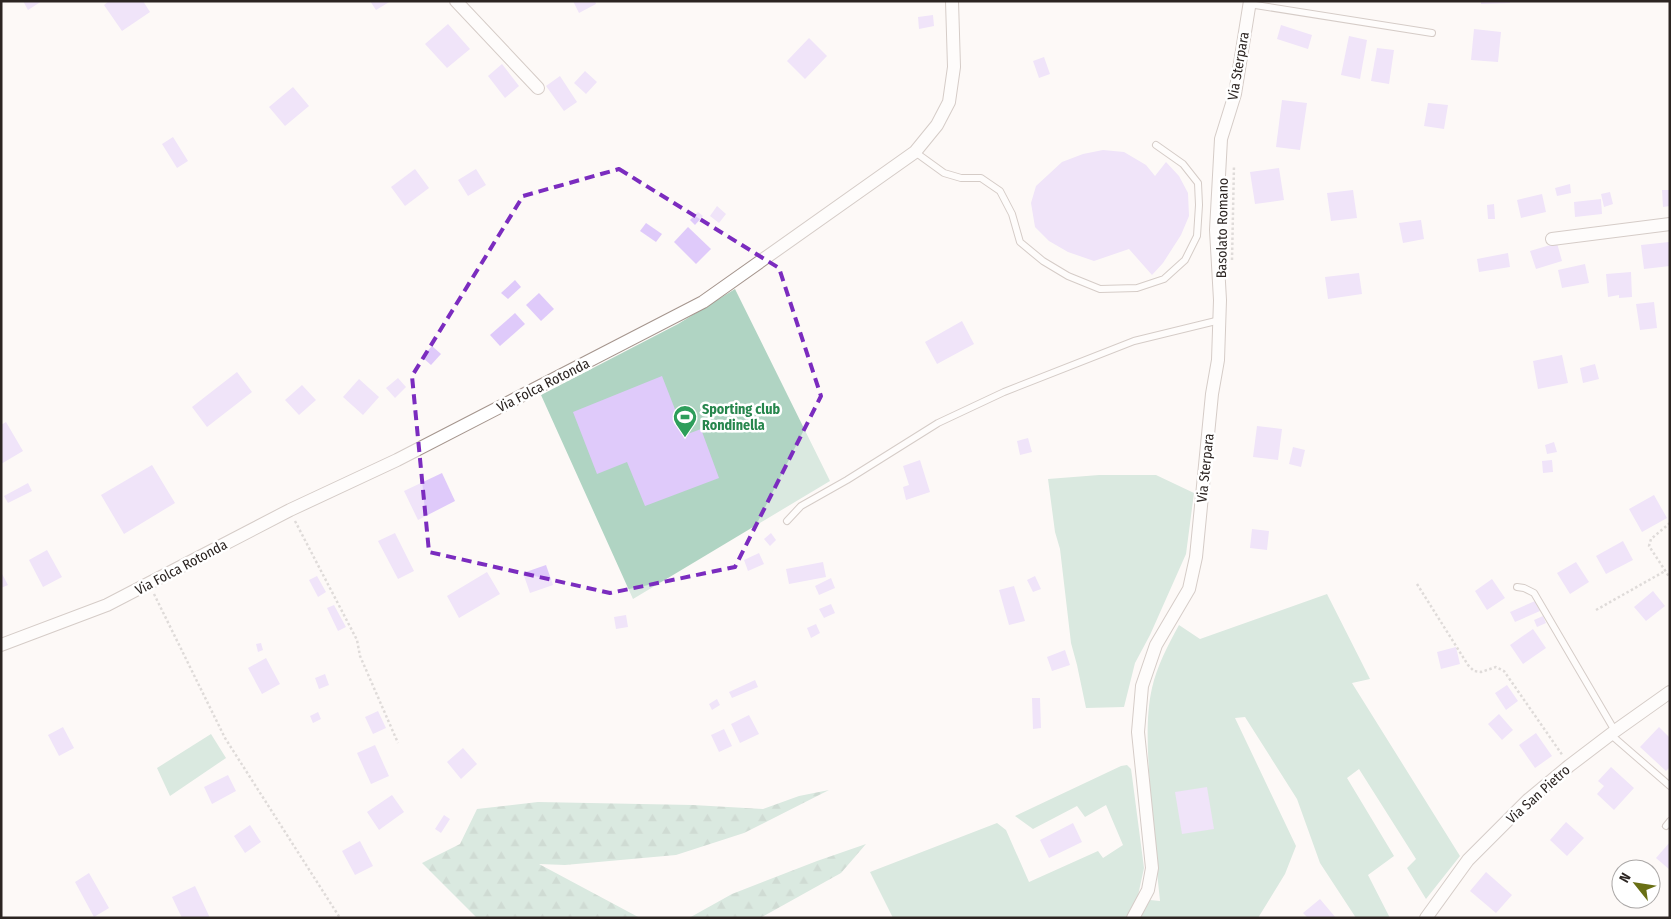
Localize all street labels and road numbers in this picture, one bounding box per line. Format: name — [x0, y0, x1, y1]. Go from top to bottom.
street label: Via Sterpara — [1224, 30, 1253, 102]
street label: Basolato Romano — [1213, 178, 1232, 278]
street label: Via Folca Rotonda — [494, 355, 593, 416]
street label: Via Sterpara — [1193, 433, 1218, 503]
street label: Via Folca Rotonda — [132, 536, 230, 599]
street label: Via San Pietro — [1503, 761, 1574, 827]

